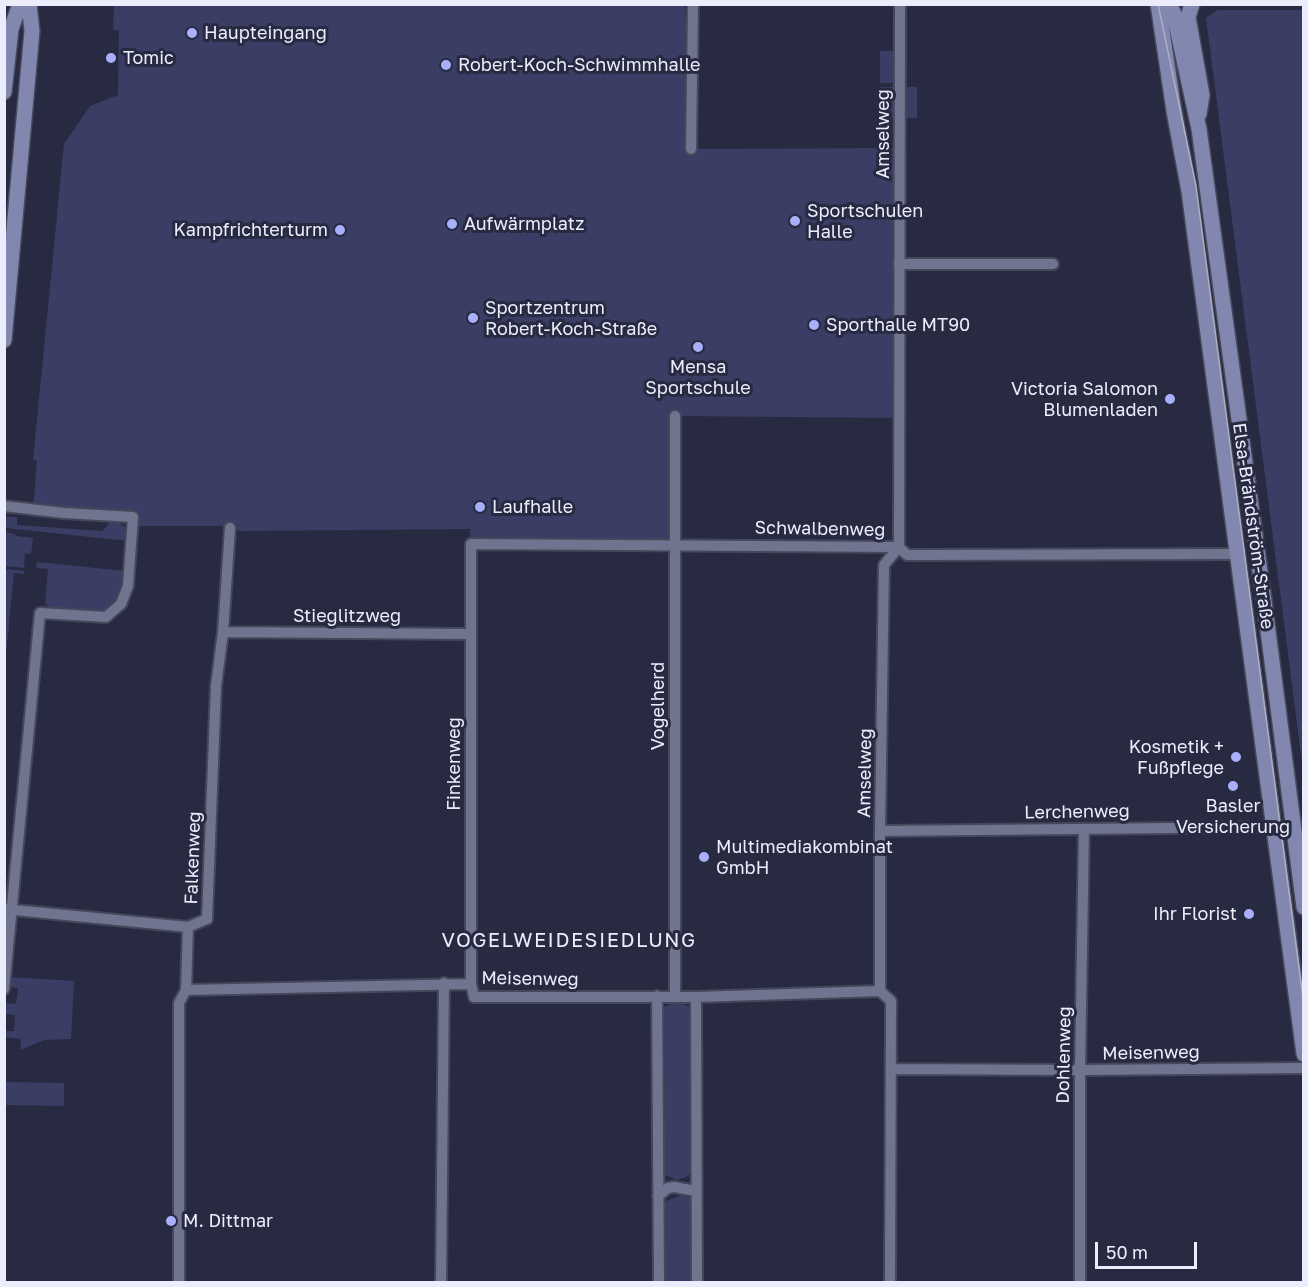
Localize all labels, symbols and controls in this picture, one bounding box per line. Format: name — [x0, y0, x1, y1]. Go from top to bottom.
place label: Haupteingang — [204, 22, 327, 44]
marker: Haupteingang — [185, 26, 199, 40]
place label: Tomic — [123, 47, 174, 69]
marker: Tomic — [104, 51, 118, 65]
place label: Robert-Koch-Schwimmhalle — [458, 54, 701, 76]
marker: Robert-Koch-Schwimmhalle — [439, 58, 453, 72]
street label: Amselweg — [872, 89, 894, 179]
place label: Sportschulen Halle — [807, 200, 923, 242]
place label: Aufwärmplatz — [464, 213, 584, 235]
marker: Sportschulen Halle — [788, 214, 802, 228]
marker: Aufwärmplatz — [445, 217, 459, 231]
place label: Kampfrichterturm — [174, 219, 328, 241]
marker: Kampfrichterturm — [333, 223, 347, 237]
place label: Sportzentrum Robert-Koch-Straße — [485, 297, 657, 340]
marker: Sportzentrum Robert-Koch-Straße — [466, 311, 480, 325]
place label: Sporthalle MT90 — [826, 314, 970, 336]
marker: Sporthalle MT90 — [807, 318, 821, 332]
marker: Mensa Sportschule — [691, 340, 705, 354]
place label: Mensa Sportschule — [645, 356, 751, 398]
place label: Victoria Salomon Blumenladen — [1011, 378, 1158, 420]
marker: Victoria Salomon Blumenladen — [1163, 392, 1177, 406]
street label: Elsa-Brändström-Straße — [1228, 422, 1278, 630]
place label: Laufhalle — [492, 496, 573, 518]
marker: Laufhalle — [473, 500, 487, 514]
street label: Schwalbenweg — [754, 517, 886, 541]
street label: Stieglitzweg — [293, 605, 401, 627]
street label: Vogelherd — [647, 662, 669, 750]
street label: Finkenweg — [443, 717, 465, 811]
street label: Amselweg — [853, 728, 877, 818]
place label: Kosmetik + Fußpflege — [1129, 736, 1224, 778]
marker: Kosmetik + Fußpflege — [1229, 750, 1243, 764]
marker: Basler Versicherung — [1226, 779, 1240, 793]
place label: Basler Versicherung — [1176, 795, 1290, 838]
street label: Lerchenweg — [1024, 800, 1130, 824]
street label: Falkenweg — [181, 811, 205, 905]
place label: Multimediakombinat GmbH — [716, 836, 893, 878]
marker: Multimediakombinat GmbH — [697, 850, 711, 864]
place label: Ihr Florist — [1153, 903, 1237, 925]
marker: Ihr Florist — [1242, 907, 1256, 921]
district label: VOGELWEIDESIEDLUNG — [441, 929, 697, 953]
street label: Meisenweg — [481, 967, 579, 991]
street label: Dohlenweg — [1052, 1006, 1076, 1104]
street label: Meisenweg — [1102, 1041, 1200, 1065]
place label: M. Dittmar — [183, 1210, 273, 1232]
marker: M. Dittmar — [164, 1214, 178, 1228]
scale bar — [1098, 1230, 1200, 1268]
text: 50 m — [1106, 1241, 1148, 1263]

